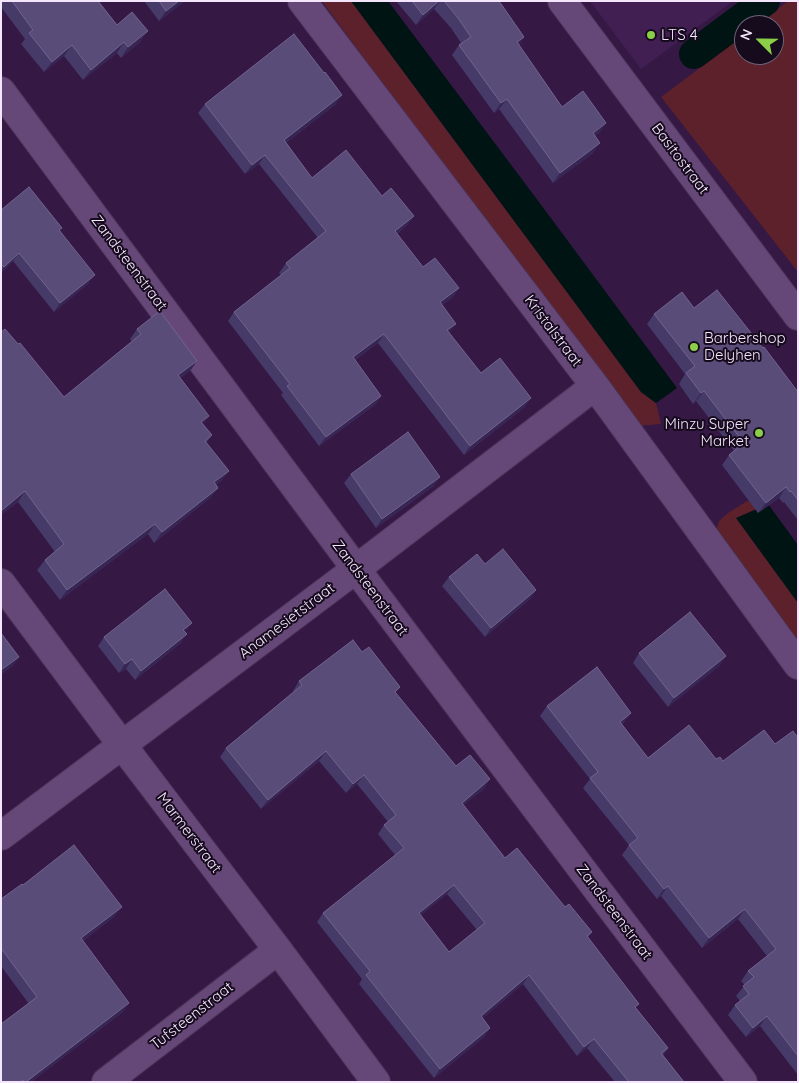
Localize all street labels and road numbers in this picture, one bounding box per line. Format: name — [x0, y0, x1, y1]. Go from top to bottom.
street label: Basitostraat — [647, 120, 713, 198]
street label: Zandsteenstraat — [87, 212, 171, 314]
street label: Kristalstraat — [520, 292, 586, 370]
street label: Zandsteenstraat — [328, 537, 412, 639]
street label: Anamesietstraat — [236, 579, 338, 663]
street label: Marmerstraat — [153, 789, 225, 877]
street label: Zandsteenstraat — [572, 861, 656, 963]
street label: Tufsteenstraat — [147, 978, 237, 1054]

